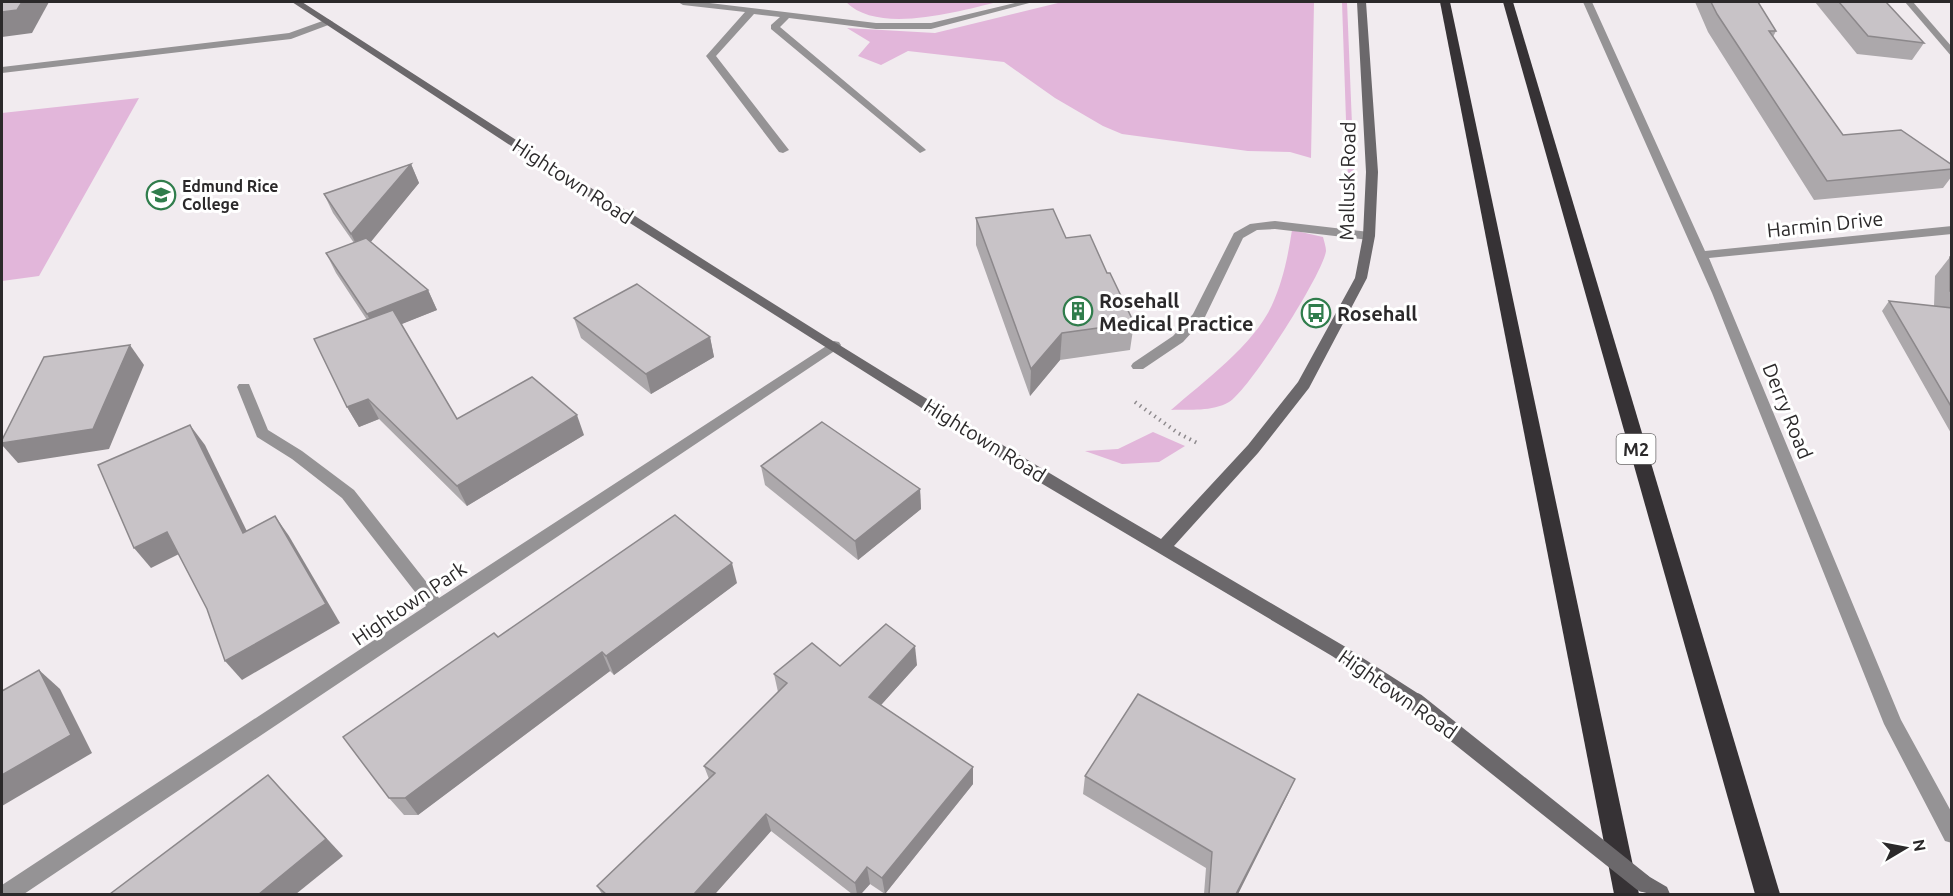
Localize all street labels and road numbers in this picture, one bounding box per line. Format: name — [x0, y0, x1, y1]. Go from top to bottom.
street label: Mallusk Road — [1334, 121, 1360, 241]
street label: Hightown Road — [509, 134, 637, 228]
street label: Harmin Drive — [1766, 206, 1884, 242]
street label: Derry Road — [1758, 360, 1818, 462]
street label: Hightown Road — [920, 393, 1050, 487]
road number: M2 — [1616, 434, 1656, 464]
street label: Hightown Park — [348, 556, 470, 650]
street label: Hightown Road — [1335, 645, 1461, 743]

